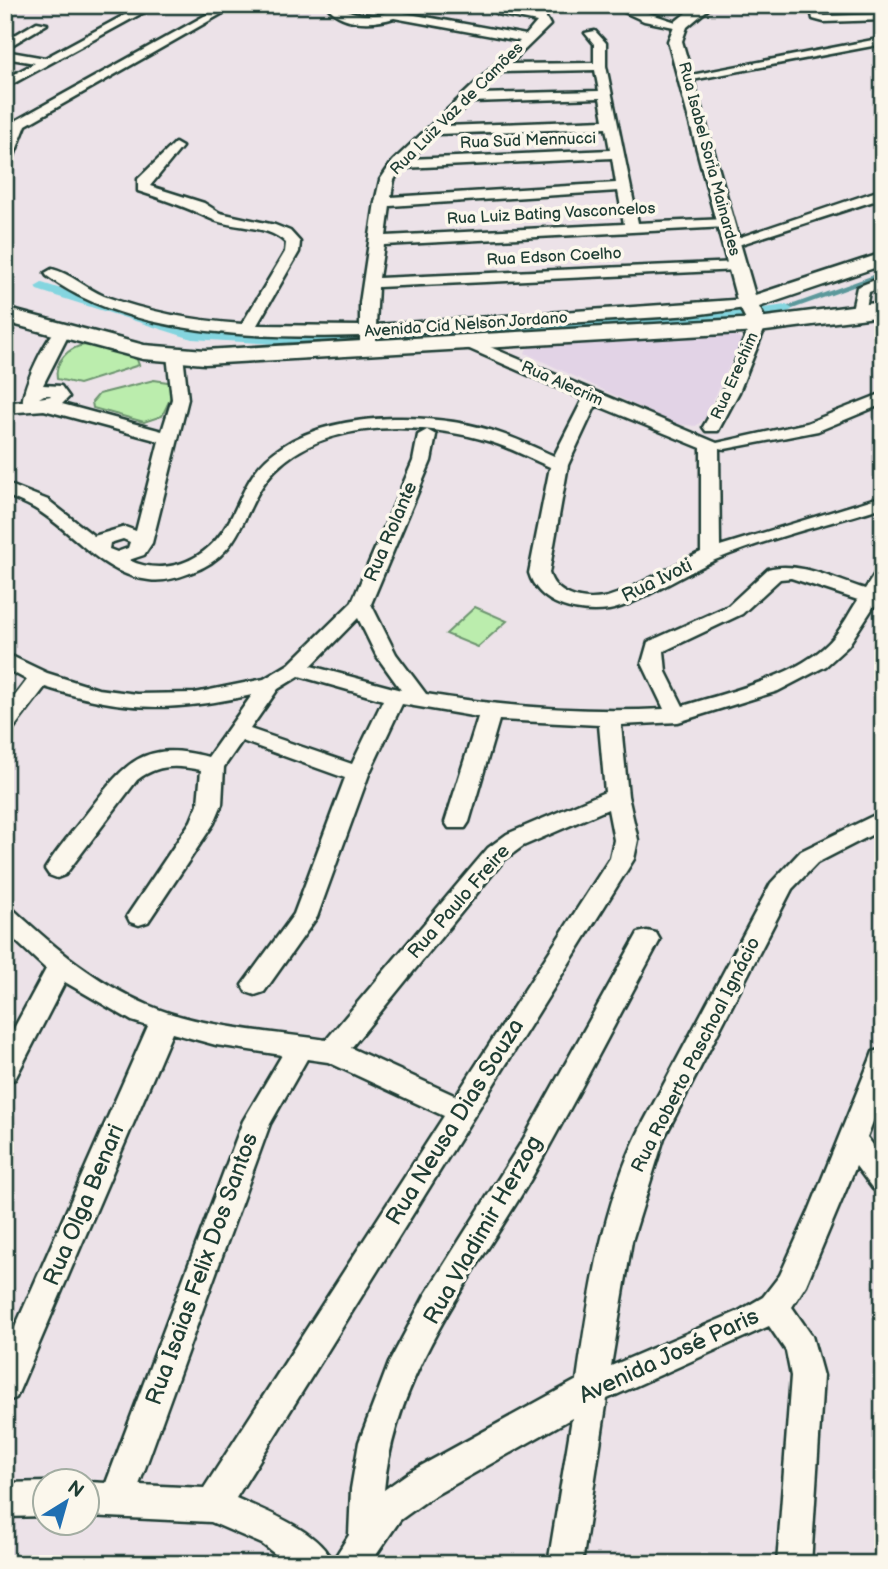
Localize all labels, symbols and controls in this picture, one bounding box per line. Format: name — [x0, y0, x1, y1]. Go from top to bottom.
street label: Rua Luiz Vaz de Camões — [387, 39, 527, 179]
street label: Rua Isabel Soria Mainardes — [674, 60, 744, 258]
street label: Rua Sud Mennucci — [460, 129, 596, 153]
street label: Rua Luiz Bating Vasconcelos — [446, 199, 656, 229]
street label: Rua Edson Coelho — [486, 244, 622, 270]
street label: Avenida Cid Nelson Jordano — [364, 308, 568, 342]
street label: Rua Erechim — [707, 329, 763, 423]
street label: Rua Alecrim — [518, 357, 606, 411]
street label: Rua Rolante — [360, 479, 422, 585]
street label: Rua Ivoti — [618, 554, 696, 608]
street label: Rua Paulo Freire — [403, 840, 515, 964]
street label: Rua Roberto Paschoal Ignácio — [626, 933, 766, 1177]
street label: Rua Neusa Dias Souza — [380, 1014, 530, 1230]
street label: Rua Olga Benari — [37, 1120, 131, 1290]
street label: Rua Isaias Felix Dos Santos — [140, 1129, 264, 1409]
street label: Rua Vladimir Herzog — [417, 1131, 549, 1329]
street label: Avenida José Paris — [575, 1302, 763, 1410]
north arrow — [32, 1468, 102, 1538]
text: N — [63, 1476, 88, 1503]

